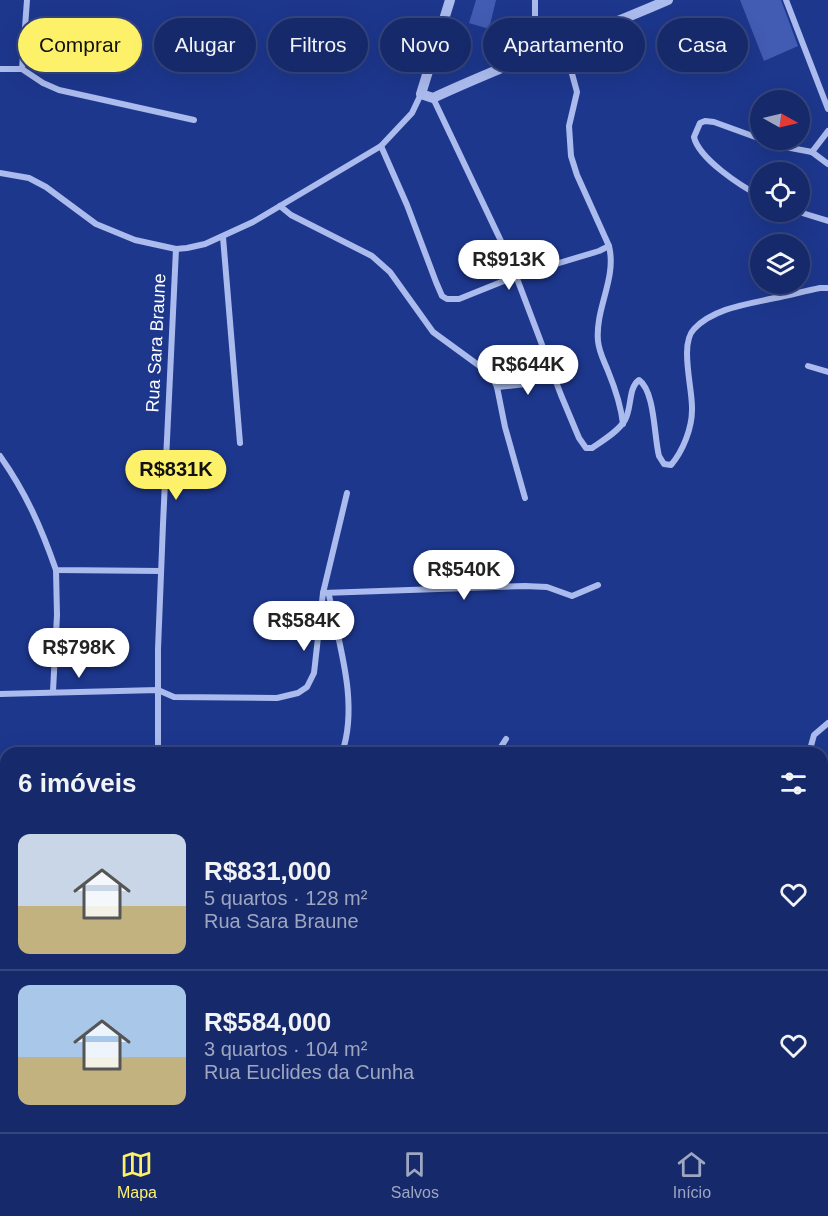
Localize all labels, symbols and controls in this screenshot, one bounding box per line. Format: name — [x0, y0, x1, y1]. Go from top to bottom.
chip: Comprar — [18, 18, 142, 72]
chip: Alugar — [154, 18, 256, 72]
chip: Filtros — [268, 18, 368, 72]
chip: Novo — [380, 18, 471, 72]
chip: Apartamento — [483, 18, 645, 72]
chip: Casa — [657, 18, 748, 72]
north arrow — [750, 90, 810, 150]
map controls — [750, 90, 810, 294]
button: locate — [750, 162, 810, 222]
button: layers — [750, 234, 810, 294]
pin: R$913K — [460, 240, 558, 291]
text: R$913K — [472, 248, 546, 270]
street label: Rua Sara Braune — [142, 273, 170, 413]
pin: R$644K — [479, 345, 577, 396]
text: R$644K — [491, 353, 565, 375]
pin: R$831K — [127, 450, 225, 501]
text: R$831K — [139, 458, 213, 480]
pin: R$540K — [415, 550, 513, 601]
text: R$540K — [427, 558, 501, 580]
pin: R$584K — [255, 601, 353, 652]
text: R$584K — [267, 609, 341, 631]
pin: R$798K — [30, 628, 128, 679]
text: R$798K — [42, 636, 116, 658]
icon: filters — [777, 767, 810, 800]
text: 6 imóveis — [18, 768, 137, 798]
text: R$831,000 — [204, 856, 331, 886]
icon: home — [66, 858, 138, 930]
icon: heart — [777, 878, 810, 911]
text: 5 quartos · 128 m² — [204, 887, 367, 909]
text: Rua Sara Braune — [204, 910, 359, 932]
text: R$584,000 — [204, 1007, 331, 1037]
icon: home — [66, 1009, 138, 1081]
icon: heart — [777, 1029, 810, 1062]
text: 3 quartos · 104 m² — [204, 1038, 367, 1060]
text: Rua Euclides da Cunha — [204, 1061, 414, 1083]
tab: Mapa — [117, 1148, 157, 1202]
tab: Salvos — [391, 1148, 439, 1202]
tab: Início — [673, 1148, 711, 1202]

